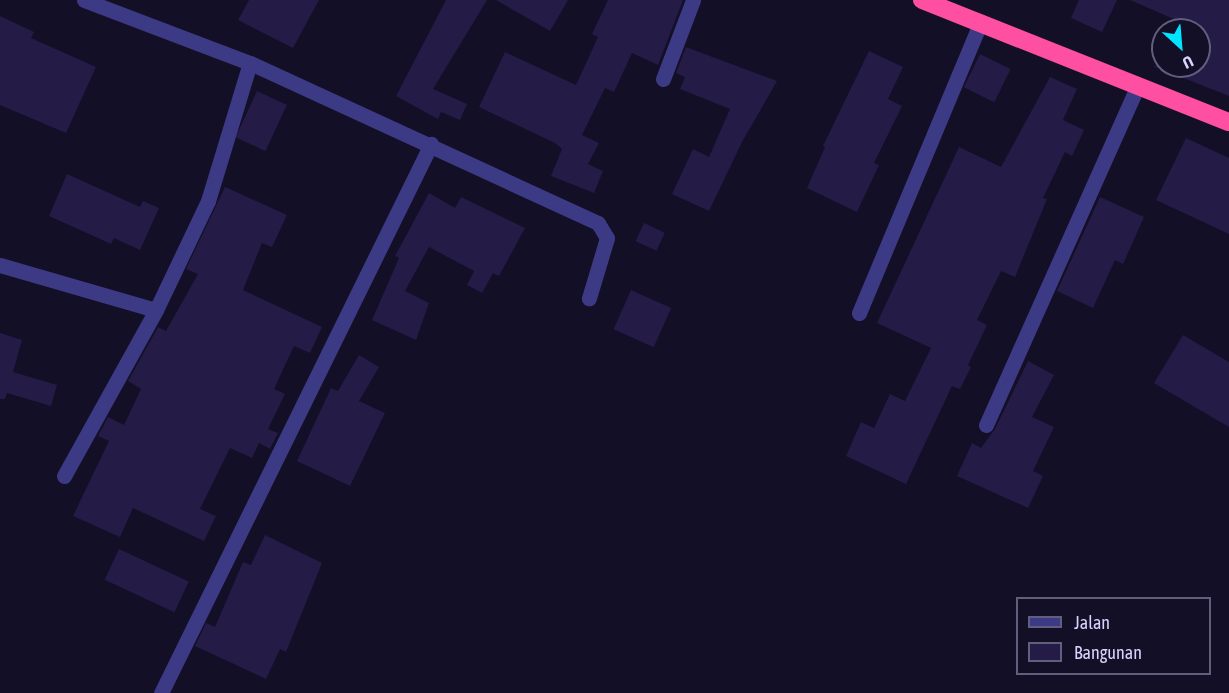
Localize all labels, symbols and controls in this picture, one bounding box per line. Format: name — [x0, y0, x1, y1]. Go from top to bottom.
north arrow — [1151, 18, 1211, 78]
text: U — [1180, 52, 1196, 73]
legend — [1016, 597, 1211, 675]
text: Jalan — [1074, 612, 1110, 633]
text: Bangunan — [1074, 642, 1142, 663]

